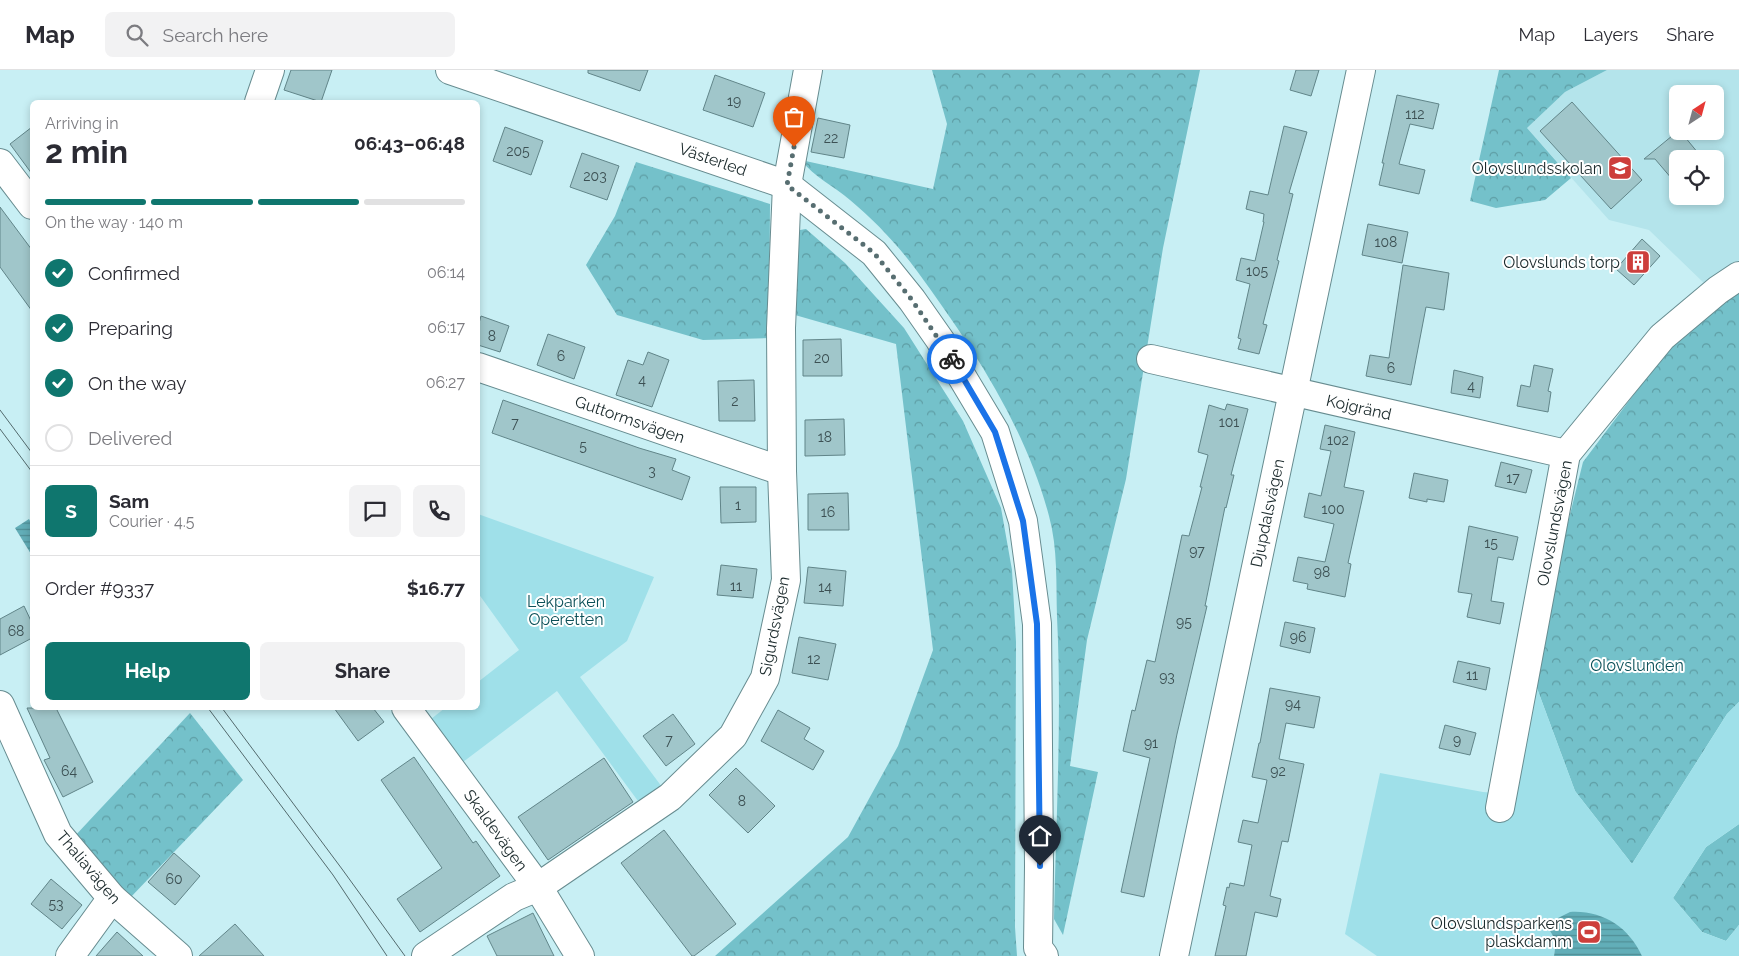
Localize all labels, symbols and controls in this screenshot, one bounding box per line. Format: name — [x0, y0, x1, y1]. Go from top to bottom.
search box — [105, 12, 455, 57]
text: Map — [25, 20, 75, 49]
icon: search — [123, 21, 151, 49]
text: Search here — [163, 24, 268, 46]
text: Map — [1519, 24, 1555, 45]
text: Layers — [1583, 24, 1638, 45]
text: Share — [1666, 24, 1714, 45]
north arrow — [1669, 85, 1724, 140]
map controls — [1669, 85, 1724, 205]
house number: 19 — [727, 93, 741, 109]
pin — [773, 96, 815, 147]
icon: bag — [780, 103, 808, 131]
house number: 112 — [1405, 106, 1425, 122]
text: Arriving in — [45, 114, 119, 133]
house number: 22 — [824, 130, 838, 146]
text: 06:43–06:48 — [354, 132, 465, 154]
text: 2 min — [45, 133, 128, 170]
street label: Västerled — [676, 139, 749, 180]
house number: 205 — [506, 143, 530, 159]
button: locate — [1669, 150, 1724, 205]
school or university icon: Olovslundsskolan — [1607, 155, 1633, 181]
place label: Olovslundsskolan — [1472, 159, 1602, 178]
house number: 203 — [583, 168, 607, 184]
text: On the way · 140 m — [45, 213, 183, 232]
house number: 108 — [1375, 234, 1397, 250]
building icon: Olovslunds torp — [1625, 249, 1651, 275]
place label: Olovslunds torp — [1503, 253, 1620, 272]
icon: check — [45, 259, 73, 287]
text: Confirmed — [88, 262, 180, 284]
text: 06:14 — [427, 263, 465, 282]
house number: 105 — [1246, 263, 1268, 279]
icon: check — [45, 314, 73, 342]
text: Preparing — [88, 317, 173, 339]
text: 06:17 — [427, 318, 465, 337]
house number: 8 — [488, 328, 496, 344]
courier — [927, 334, 977, 384]
icon: bike — [938, 345, 966, 373]
house number: 6 — [557, 348, 565, 364]
house number: 20 — [814, 350, 830, 366]
house number: 6 — [1387, 360, 1395, 376]
icon: check — [45, 369, 73, 397]
text: On the way — [88, 372, 187, 394]
house number: 4 — [638, 372, 646, 388]
text: 06:27 — [426, 373, 465, 392]
house number: 4 — [1467, 378, 1475, 394]
street label: Kojgränd — [1324, 391, 1393, 424]
street label: Guttormsvägen — [573, 392, 687, 447]
house number: 2 — [731, 393, 739, 409]
house number: 101 — [1219, 414, 1239, 430]
house number: 7 — [511, 415, 519, 431]
text: Delivered — [88, 427, 172, 449]
house number: 18 — [818, 429, 832, 445]
house number: 102 — [1327, 432, 1349, 448]
house number: 5 — [579, 438, 587, 454]
street label: Djupdalsvägen — [1247, 457, 1288, 569]
street label: Olovslundsvägen — [1533, 458, 1576, 588]
house number: 3 — [648, 463, 656, 479]
house number: 17 — [1506, 470, 1520, 486]
button: chat — [349, 485, 401, 537]
button: phone — [413, 485, 465, 537]
text: Sam — [109, 490, 149, 512]
house number: 1 — [735, 497, 741, 513]
text: S — [65, 500, 77, 522]
house number: 100 — [1321, 501, 1345, 517]
house number: 16 — [821, 504, 835, 520]
text: Courier · 4.5 — [109, 512, 194, 531]
house number: 15 — [1484, 535, 1498, 551]
house number: 97 — [1189, 543, 1205, 559]
house number: 98 — [1314, 564, 1330, 580]
street label: Sigurdsvägen — [756, 575, 793, 678]
text: Order #9337 — [45, 577, 154, 599]
text: $16.77 — [407, 577, 465, 599]
house number: 11 — [730, 578, 742, 594]
house number: 14 — [818, 579, 832, 595]
park label: Lekparken Operetten — [527, 592, 605, 629]
house number: 95 — [1176, 614, 1192, 630]
house number: 68 — [8, 623, 24, 639]
house number: 96 — [1290, 629, 1306, 645]
button: Help — [45, 642, 250, 700]
button: Share — [260, 642, 465, 700]
house number: 12 — [807, 651, 821, 667]
park label: Olovslunden — [1590, 656, 1684, 675]
house number: 11 — [1466, 667, 1478, 683]
house number: 93 — [1159, 669, 1175, 685]
house number: 94 — [1285, 696, 1301, 712]
house number: 7 — [665, 732, 673, 748]
house number: 9 — [1453, 732, 1461, 748]
house number: 91 — [1144, 735, 1158, 751]
house number: 64 — [61, 763, 77, 779]
house number: 92 — [1270, 763, 1286, 779]
street label: Skaldevägen — [460, 786, 531, 875]
house number: 8 — [738, 793, 746, 809]
pin — [1019, 815, 1061, 866]
icon: home — [1026, 822, 1054, 850]
street label: Thaliavägen — [52, 827, 125, 908]
house number: 60 — [165, 871, 183, 887]
house number: 53 — [48, 896, 64, 912]
place label: Olovslundsparkens plaskdamm — [1431, 914, 1572, 951]
sports icon: Olovslundsparkens plaskdamm — [1576, 919, 1602, 945]

